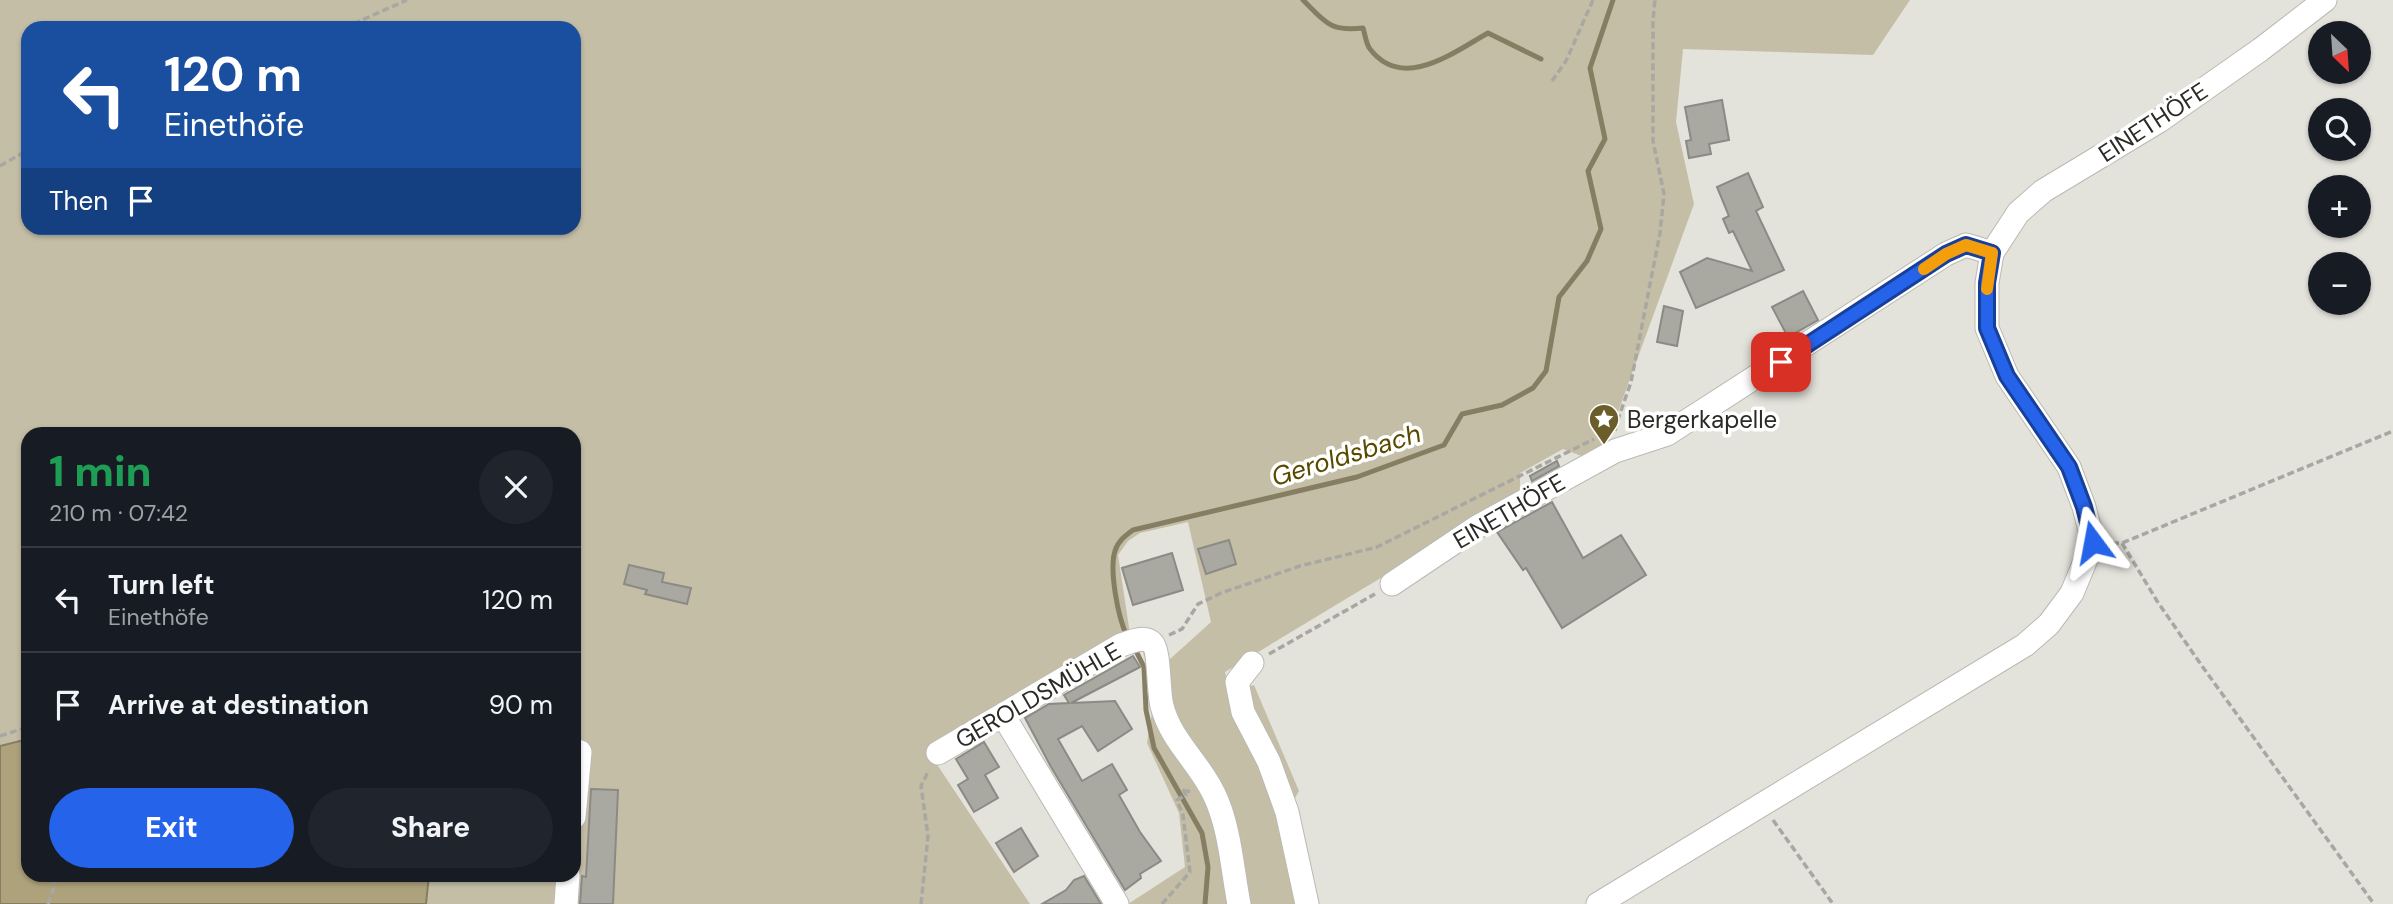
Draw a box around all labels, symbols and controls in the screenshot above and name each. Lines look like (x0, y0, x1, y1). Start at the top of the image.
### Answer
north arrow (2308, 21, 2371, 84)
map controls (2308, 21, 2371, 315)
text: 120 m (164, 42, 302, 106)
icon: left (49, 49, 140, 140)
street label: EINETHÖFE (2093, 75, 2213, 169)
button: search (2308, 98, 2371, 161)
text: Einethöfe (164, 104, 304, 146)
button: + (2308, 175, 2371, 238)
icon: arrive (122, 182, 160, 220)
text: Then (49, 184, 108, 218)
button: − (2308, 252, 2371, 315)
pin (1751, 332, 1811, 392)
icon: arrive (1762, 343, 1800, 381)
place icon: Bergerkapelle (1587, 402, 1621, 446)
place label: Bergerkapelle (1627, 404, 1777, 435)
water label: Geroldsbach (1267, 416, 1425, 494)
text: 1 min (49, 444, 152, 499)
button: close (479, 450, 553, 524)
street label: EINETHÖFE (1448, 467, 1570, 555)
text: 210 m · 07:42 (49, 498, 188, 528)
position arrow (2056, 505, 2130, 579)
text: Turn left (108, 568, 215, 602)
icon: left (49, 581, 87, 619)
text: 120 m (482, 583, 553, 617)
text: Einethöfe (108, 602, 209, 632)
street label: GEROLDSMÜHLE (950, 635, 1126, 755)
icon: arrive (49, 686, 87, 724)
text: Arrive at destination (108, 688, 369, 722)
text: 90 m (489, 688, 553, 722)
button: Exit (49, 788, 294, 868)
button: Share (308, 788, 553, 868)

